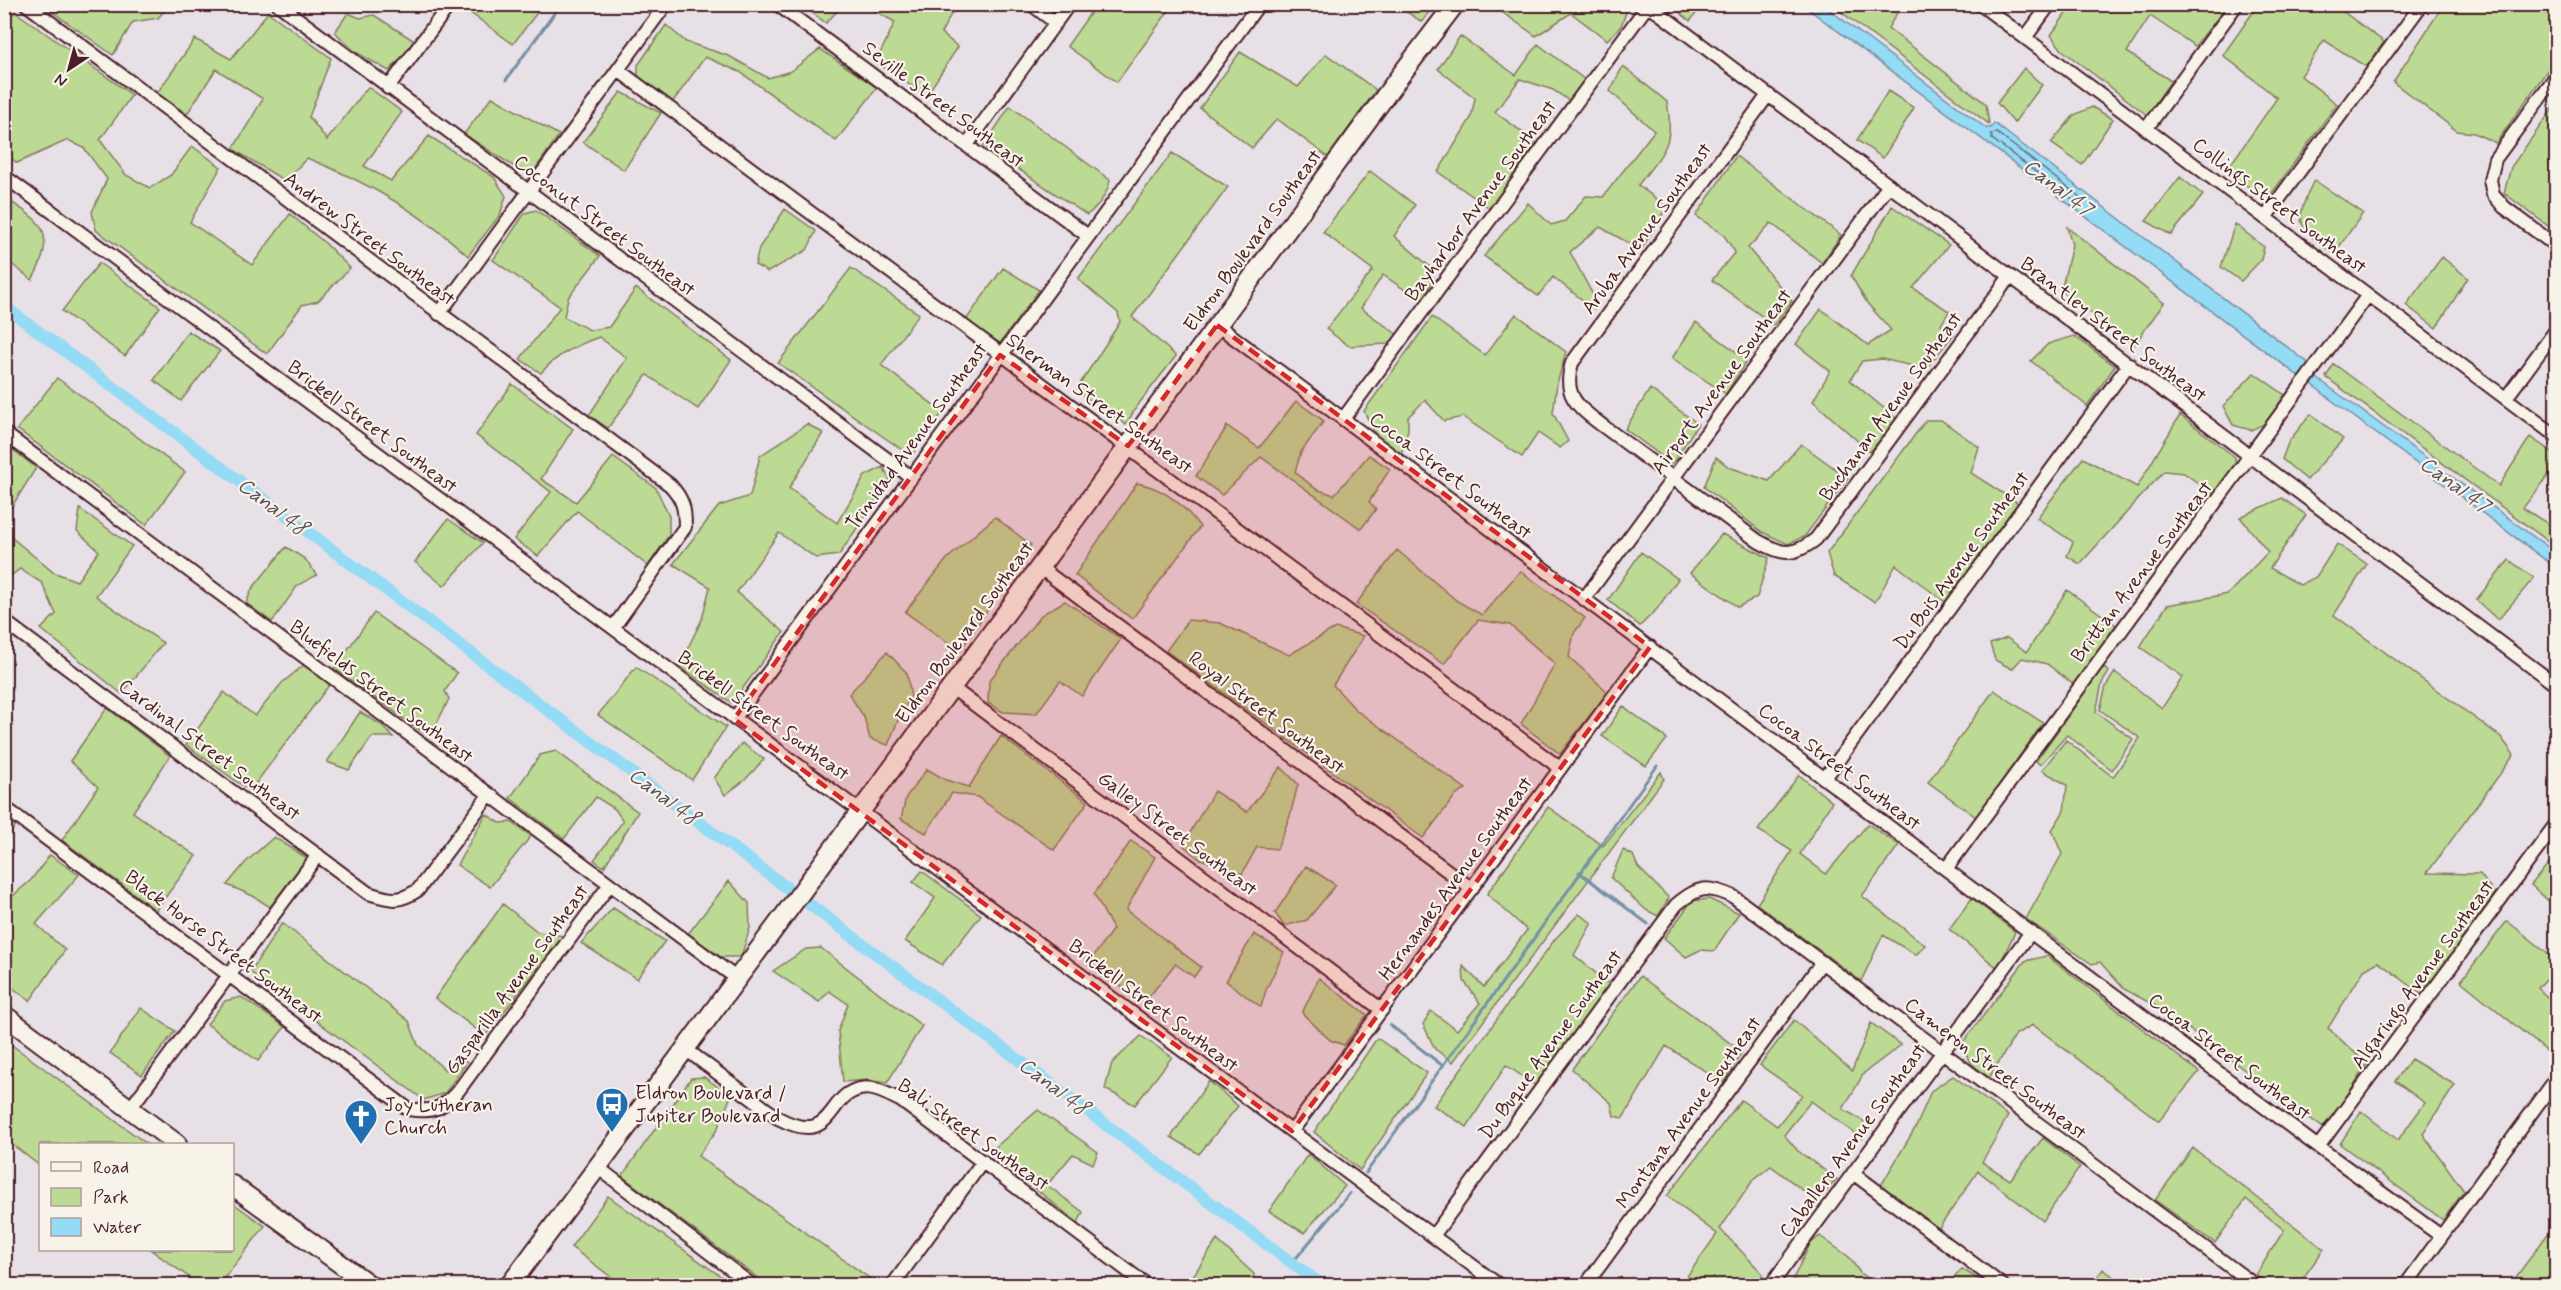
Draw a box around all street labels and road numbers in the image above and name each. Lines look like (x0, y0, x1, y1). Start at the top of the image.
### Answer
street label: Seville Street Southeast (856, 35, 1030, 175)
street label: Bayharbor Avenue Southeast (1399, 94, 1564, 307)
street label: Collings Street Southeast (2185, 132, 2372, 282)
street label: Aruba Avenue Southeast (1576, 137, 1719, 320)
street label: Eldron Boulevard Southeast (1178, 144, 1329, 338)
street label: Coconut Street Southeast (508, 149, 701, 304)
street label: Andrew Street Southeast (278, 166, 461, 313)
street label: Brantley Street Southeast (2014, 251, 2212, 409)
street label: Airport Avenue Southeast (1645, 283, 1799, 480)
street label: Buchanan Avenue Southeast (1813, 307, 1969, 507)
street label: Sherman Street Southeast (1000, 327, 1198, 481)
street label: Trinidad Avenue Southeast (840, 337, 995, 536)
street label: Brickell Street Southeast (281, 354, 463, 500)
street label: Cocoa Street Southeast (1363, 406, 1537, 546)
street label: Du Bois Avenue Southeast (1888, 466, 2036, 656)
street label: Brittan Avenue Southeast (2065, 475, 2220, 668)
street label: Eldron Boulevard Southeast (890, 536, 1041, 730)
street label: Bluefields Street Southeast (284, 614, 479, 770)
street label: Brickell Street Southeast (672, 645, 855, 788)
street label: Royal Street Southeast (1182, 645, 1350, 781)
street label: Cardinal Street Southeast (112, 673, 306, 828)
street label: Cocoa Street Southeast (1752, 697, 1926, 837)
street label: Galley Street Southeast (1092, 765, 1263, 903)
street label: Hernandes Avenue Southeast (1373, 771, 1540, 986)
street label: Black Horse Street Southeast (119, 864, 328, 1031)
street label: Algaringo Avenue Southeast (2345, 875, 2503, 1076)
street label: Gasparilla Avenue Southeast (439, 879, 596, 1081)
street label: Brickell Street Southeast (1062, 933, 1244, 1079)
street label: Du Buque Avenue Southeast (1473, 944, 1629, 1145)
street label: Cocoa Street Southeast (2142, 987, 2316, 1127)
street label: Cameron Street Southeast (1898, 992, 2092, 1147)
street label: Montana Avenue Southeast (1610, 1011, 1768, 1215)
street label: Caballero Avenue Southeast (1773, 1038, 1933, 1244)
street label: Bali Street Southeast (892, 1073, 1055, 1198)

